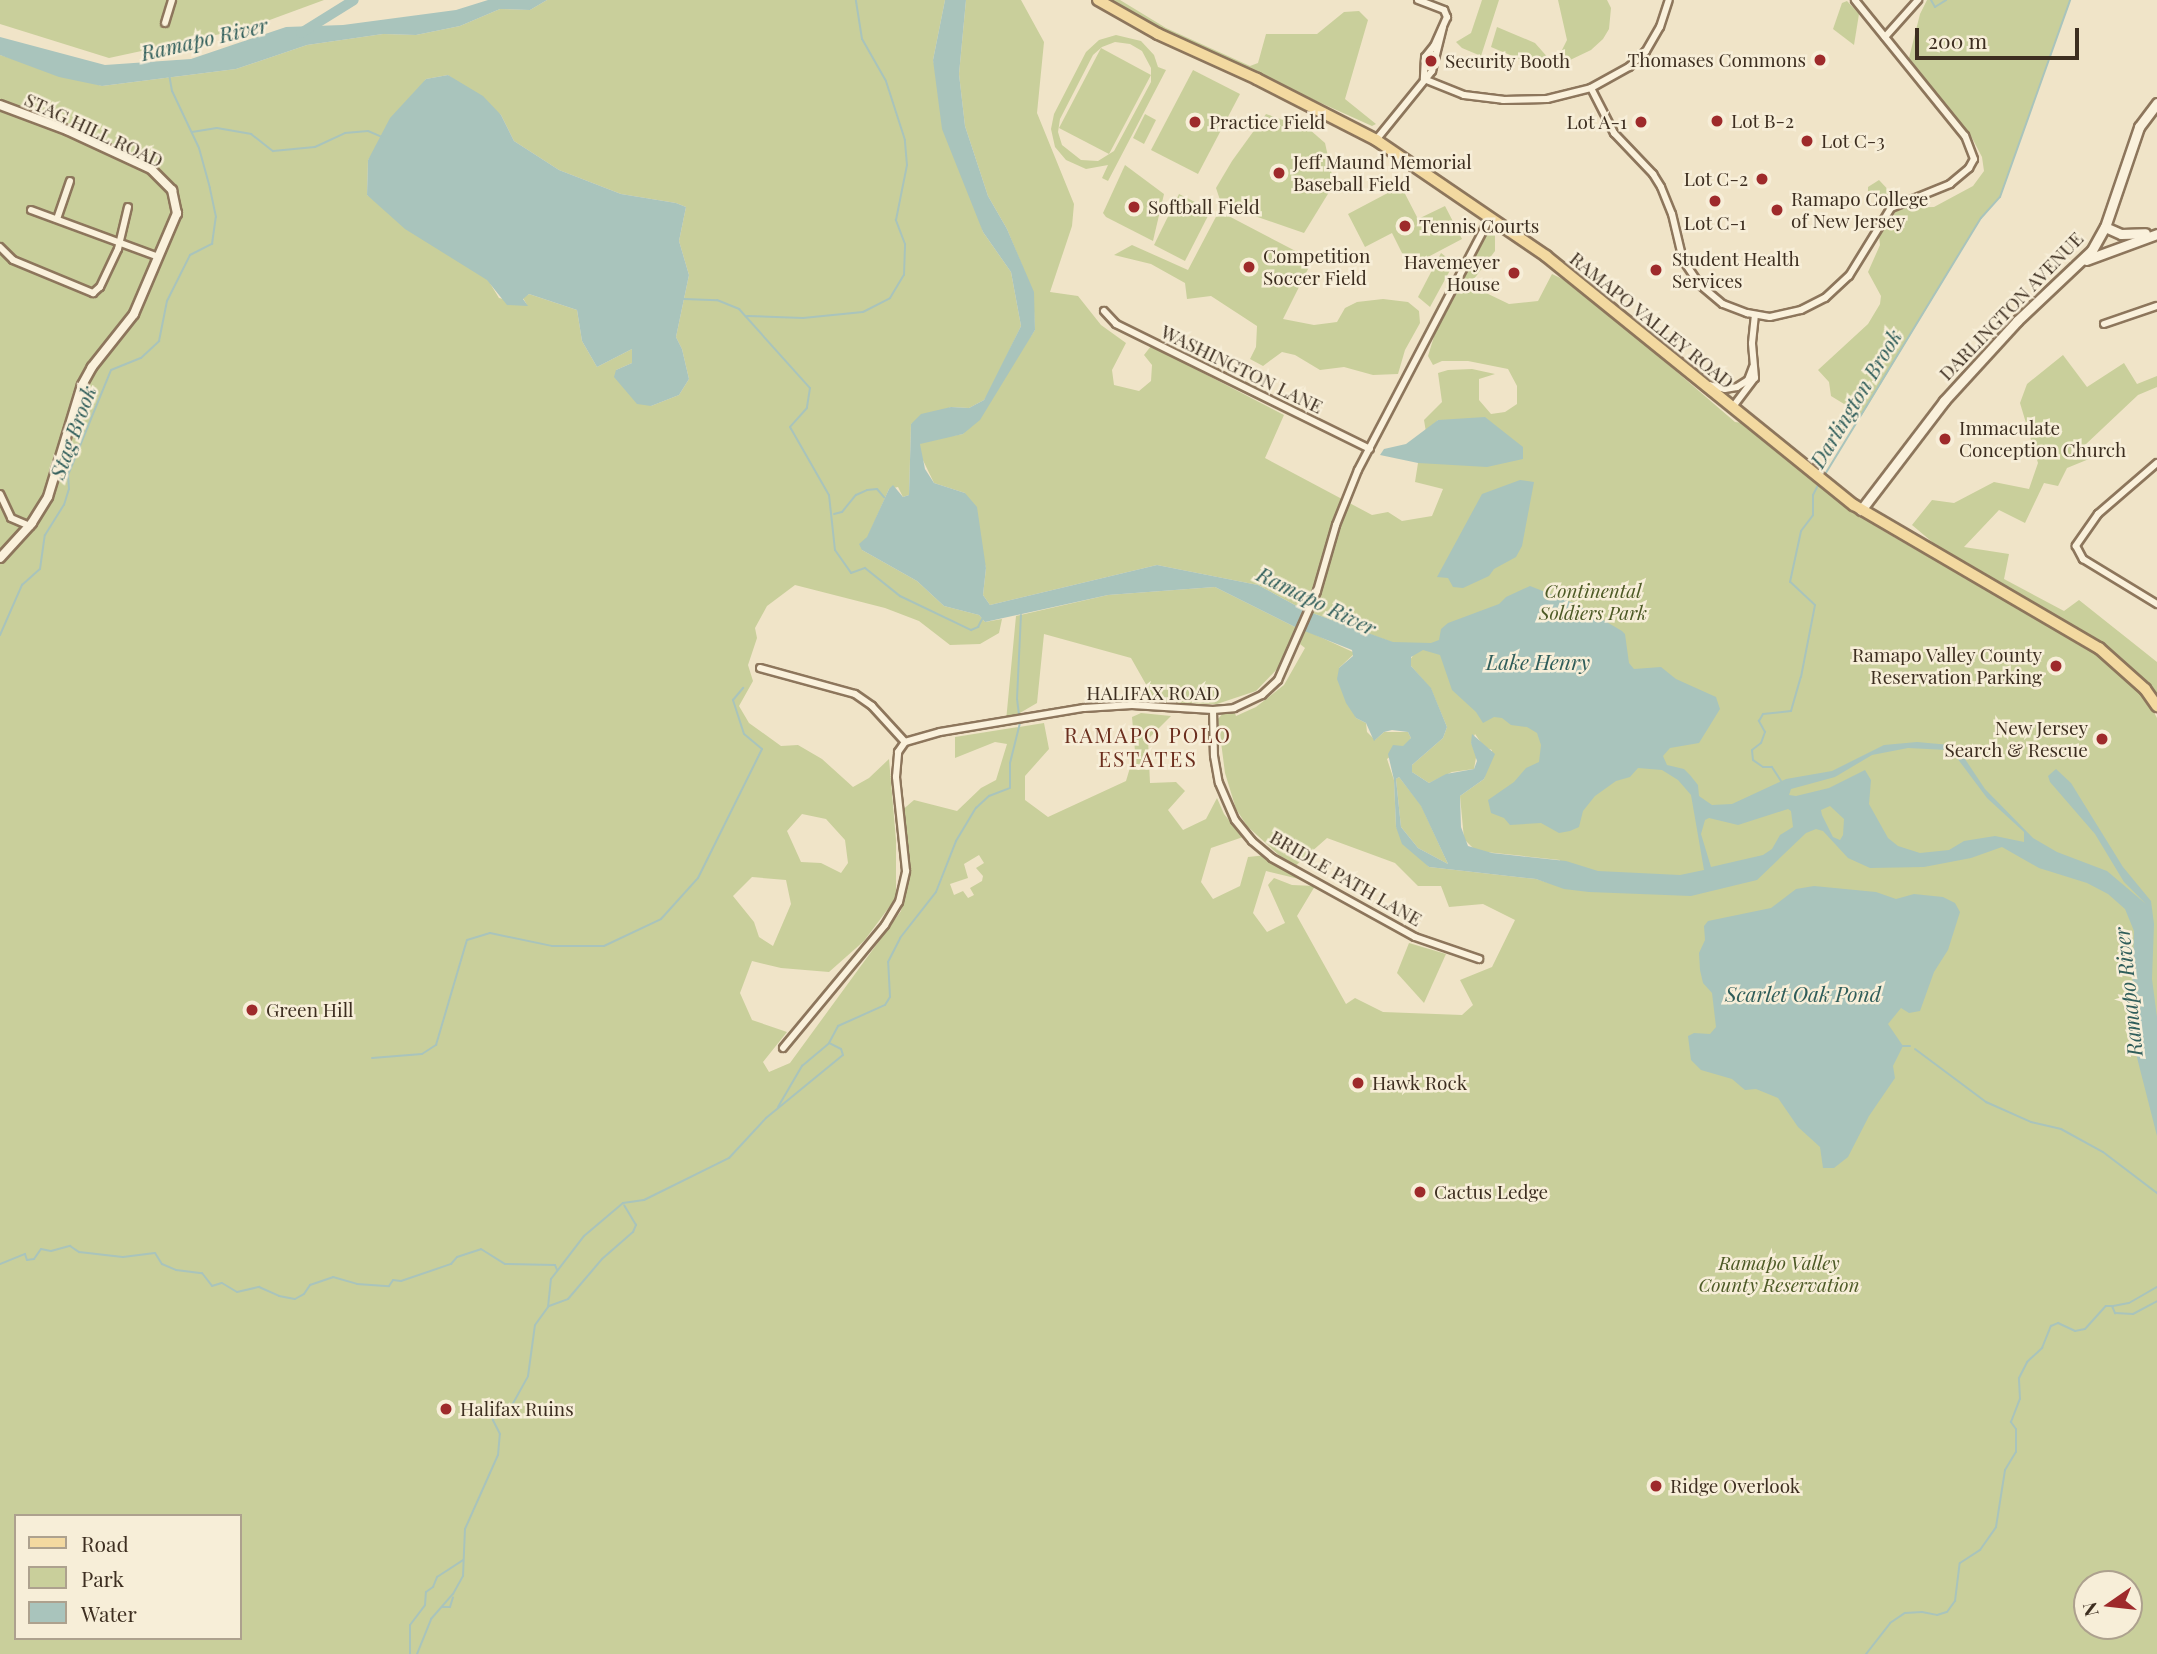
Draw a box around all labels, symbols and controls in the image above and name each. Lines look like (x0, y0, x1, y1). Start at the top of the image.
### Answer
water label: Ramapo River (138, 11, 270, 65)
scale bar (1919, 14, 2084, 58)
text: 200 m (1928, 26, 1987, 54)
place label: Thomases Commons (1628, 49, 1806, 71)
place label: Security Booth (1445, 50, 1571, 72)
marker: Thomases Commons (1812, 52, 1828, 68)
marker: Security Booth (1423, 53, 1439, 69)
street label: STAG HILL ROAD (21, 88, 167, 172)
place label: Lot B-2 (1731, 110, 1794, 132)
place label: Practice Field (1209, 111, 1325, 133)
place label: Lot A-1 (1565, 111, 1627, 133)
marker: Lot B-2 (1709, 113, 1725, 129)
marker: Practice Field (1187, 114, 1203, 130)
marker: Lot A-1 (1633, 114, 1649, 130)
place label: Lot C-3 (1821, 130, 1885, 152)
marker: Lot C-3 (1799, 133, 1815, 149)
place label: Jeff Maund Memorial Baseball Field (1293, 151, 1472, 195)
marker: Jeff Maund Memorial Baseball Field (1271, 165, 1287, 181)
place label: Lot C-2 (1683, 168, 1748, 190)
marker: Lot C-2 (1754, 171, 1770, 187)
place label: Ramapo College of New Jersey (1791, 188, 1928, 232)
marker: Lot C-1 (1707, 193, 1723, 209)
place label: Softball Field (1148, 196, 1260, 218)
marker: Softball Field (1126, 199, 1142, 215)
marker: Ramapo College of New Jersey (1769, 202, 1785, 218)
place label: Lot C-1 (1684, 212, 1746, 234)
place label: Tennis Courts (1419, 215, 1539, 237)
marker: Tennis Courts (1397, 218, 1413, 234)
street label: DARLINGTON AVENUE (1934, 227, 2088, 385)
place label: Competition Soccer Field (1263, 245, 1370, 289)
street label: RAMAPO VALLEY ROAD (1565, 246, 1739, 394)
place label: Student Health Services (1672, 248, 1800, 292)
place label: Havemeyer House (1404, 251, 1500, 295)
marker: Competition Soccer Field (1241, 259, 1257, 275)
marker: Student Health Services (1646, 260, 1666, 280)
marker: Havemeyer House (1506, 265, 1522, 281)
street label: WASHINGTON LANE (1157, 320, 1327, 418)
water label: Darlington Brook (1804, 324, 1906, 472)
water label: Stag Brook (43, 382, 101, 482)
place label: Immaculate Conception Church (1959, 417, 2126, 461)
marker: Immaculate Conception Church (1937, 431, 1953, 447)
water label: Ramapo River (1253, 560, 1381, 640)
park label: Continental Soldiers Park (1539, 580, 1647, 624)
place label: Ramapo Valley County Reservation Parking (1851, 644, 2042, 688)
water label: Lake Henry (1486, 648, 1590, 674)
marker: Ramapo Valley County Reservation Parking (2048, 658, 2064, 674)
street label: HALIFAX ROAD (1086, 682, 1220, 704)
place label: New Jersey Search & Rescue (1945, 717, 2088, 761)
district label: RAMAPO POLO ESTATES (1065, 721, 1231, 771)
marker: New Jersey Search & Rescue (2094, 731, 2110, 747)
street label: BRIDLE PATH LANE (1266, 825, 1426, 931)
water label: Ramapo River (2108, 926, 2146, 1058)
water label: Scarlet Oak Pond (1725, 980, 1881, 1006)
place label: Green Hill (266, 999, 354, 1021)
marker: Green Hill (244, 1002, 260, 1018)
place label: Hawk Rock (1372, 1072, 1467, 1094)
marker: Hawk Rock (1350, 1075, 1366, 1091)
place label: Cactus Ledge (1434, 1181, 1548, 1203)
marker: Cactus Ledge (1412, 1184, 1428, 1200)
park label: Ramapo Valley County Reservation (1699, 1252, 1859, 1296)
place label: Halifax Ruins (460, 1398, 574, 1420)
marker: Halifax Ruins (438, 1401, 454, 1417)
place label: Ridge Overlook (1670, 1475, 1800, 1497)
marker: Ridge Overlook (1648, 1478, 1664, 1494)
legend (14, 1514, 242, 1640)
text: Road (81, 1529, 129, 1557)
text: Park (81, 1564, 124, 1592)
north arrow (2073, 1570, 2143, 1640)
text: Water (81, 1599, 137, 1627)
text: N (2075, 1600, 2104, 1619)

